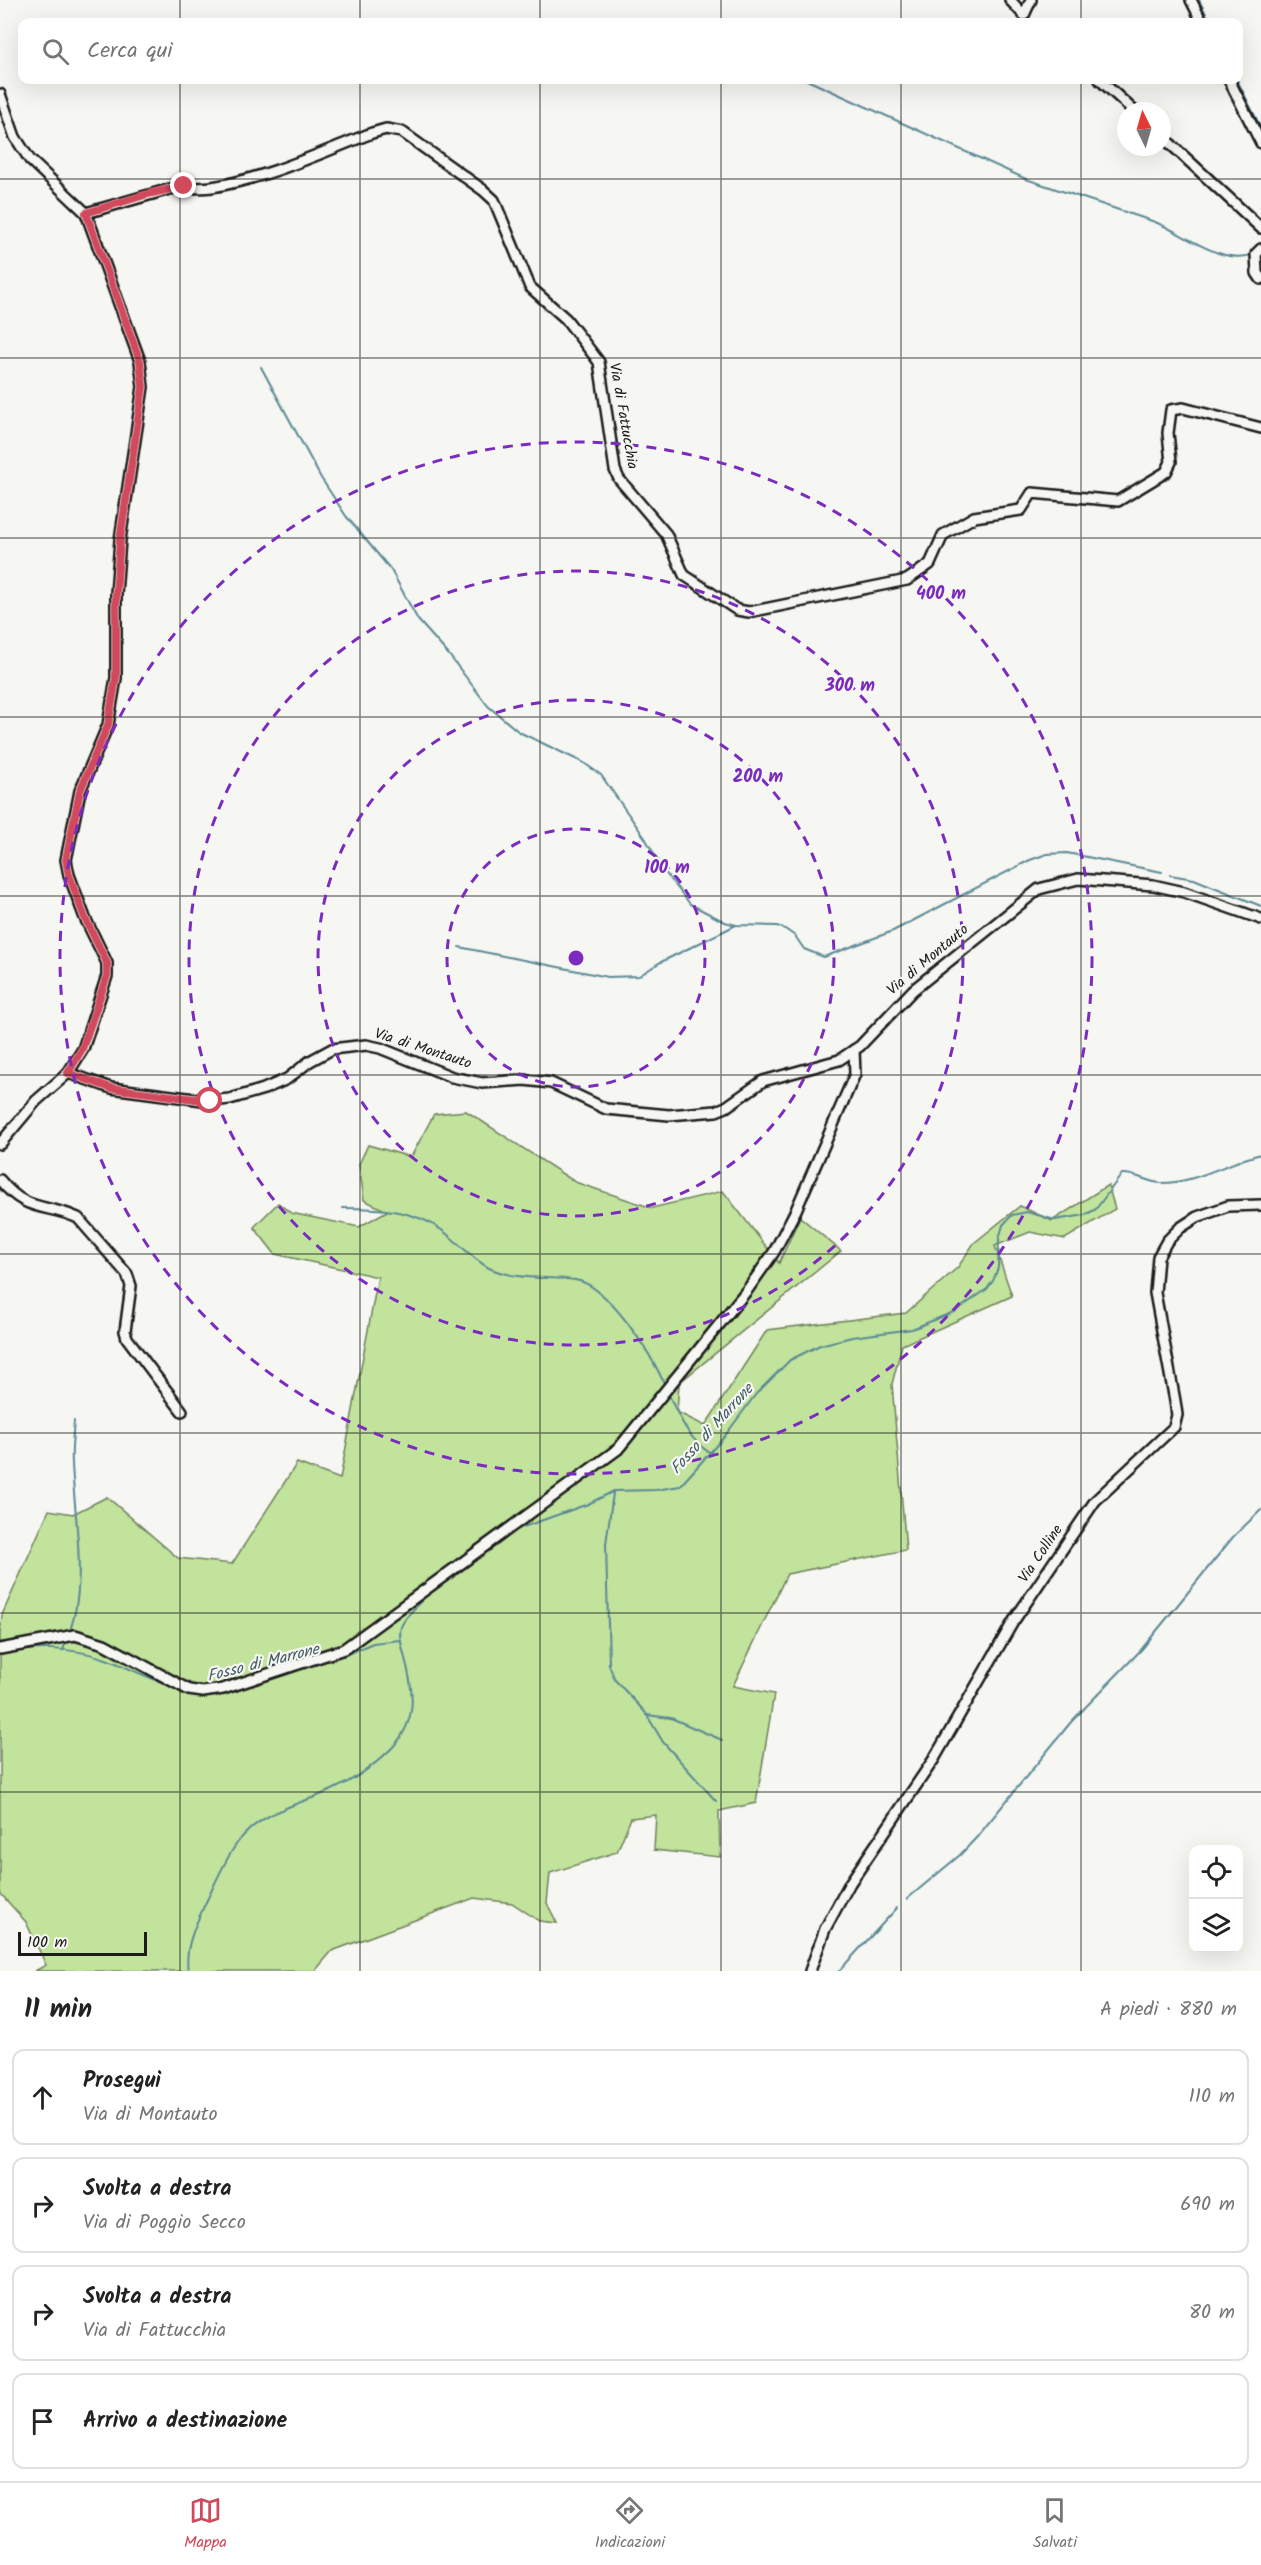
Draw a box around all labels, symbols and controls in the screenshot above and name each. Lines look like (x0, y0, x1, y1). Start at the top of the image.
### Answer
search box (18, 18, 1243, 84)
text: Cerca qui (87, 34, 173, 69)
icon: search (39, 35, 72, 68)
north arrow (1117, 102, 1171, 156)
route end (170, 172, 196, 198)
street label: Via di Fattucchia (602, 361, 644, 471)
text: 400 m (916, 580, 966, 609)
text: 300 m (824, 672, 875, 701)
text: 200 m (733, 763, 784, 792)
text: 100 m (644, 854, 690, 883)
street label: Via di Montauto (882, 918, 975, 1002)
centre of rings (566, 948, 586, 968)
street label: Via di Montauto (371, 1022, 475, 1076)
route start (196, 1087, 222, 1113)
water label: Fosso di Marrone (664, 1377, 761, 1480)
street label: Via Colline (1013, 1520, 1070, 1588)
water label: Fosso di Marrone (204, 1637, 323, 1689)
map controls (1189, 1845, 1243, 1953)
button: locate (1189, 1845, 1243, 1899)
button: layers (1189, 1899, 1243, 1953)
scale bar (18, 1929, 147, 1956)
text: 100 m (27, 1930, 67, 1955)
text: 11 min (24, 1989, 92, 2031)
text: A piedi · 880 m (1100, 1994, 1237, 2026)
text: Prosegui (83, 2064, 161, 2099)
icon: ahead (26, 2081, 59, 2114)
text: 110 m (1189, 2081, 1235, 2113)
text: Via di Montauto (83, 2099, 218, 2131)
text: Svolta a destra (83, 2172, 232, 2207)
icon: right (26, 2189, 59, 2222)
text: 690 m (1180, 2189, 1235, 2221)
text: Via di Poggio Secco (83, 2207, 246, 2239)
text: Svolta a destra (83, 2280, 232, 2315)
icon: right (26, 2297, 59, 2330)
text: 80 m (1189, 2297, 1235, 2329)
text: Via di Fattucchia (83, 2315, 226, 2347)
text: Arrivo a destinazione (83, 2404, 287, 2439)
icon: arrive (26, 2405, 59, 2438)
tab: Mappa (184, 2494, 227, 2555)
tab: Indicazioni (595, 2494, 665, 2555)
tab: Salvati (1033, 2494, 1077, 2555)

